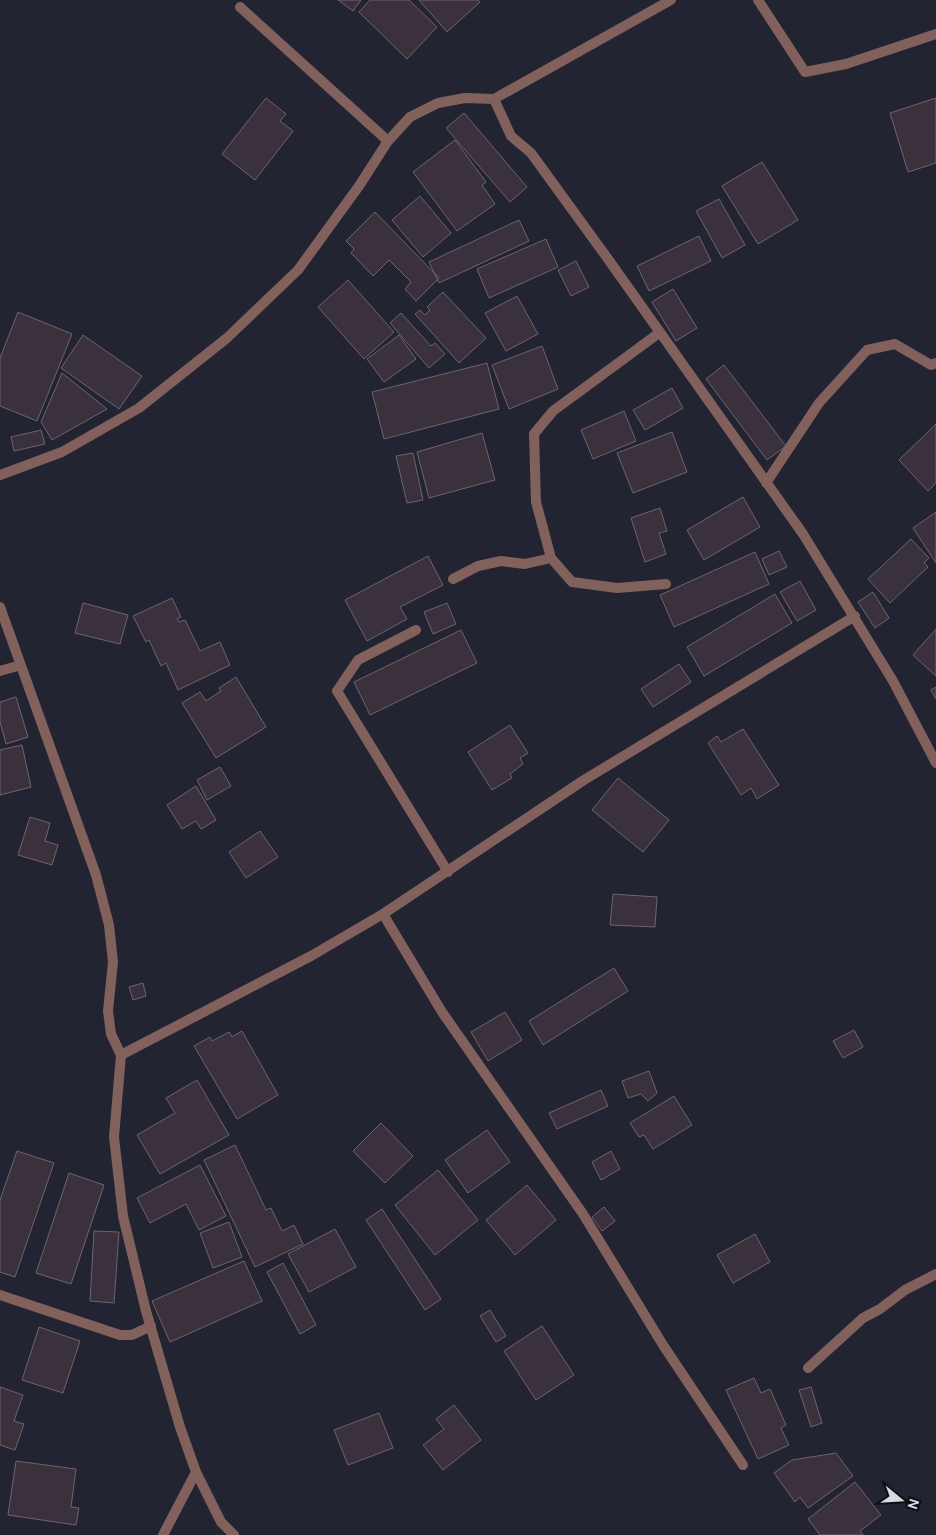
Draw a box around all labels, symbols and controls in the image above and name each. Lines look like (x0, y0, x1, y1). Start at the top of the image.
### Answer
north arrow (876, 1475, 926, 1525)
text: N (903, 1497, 923, 1512)

